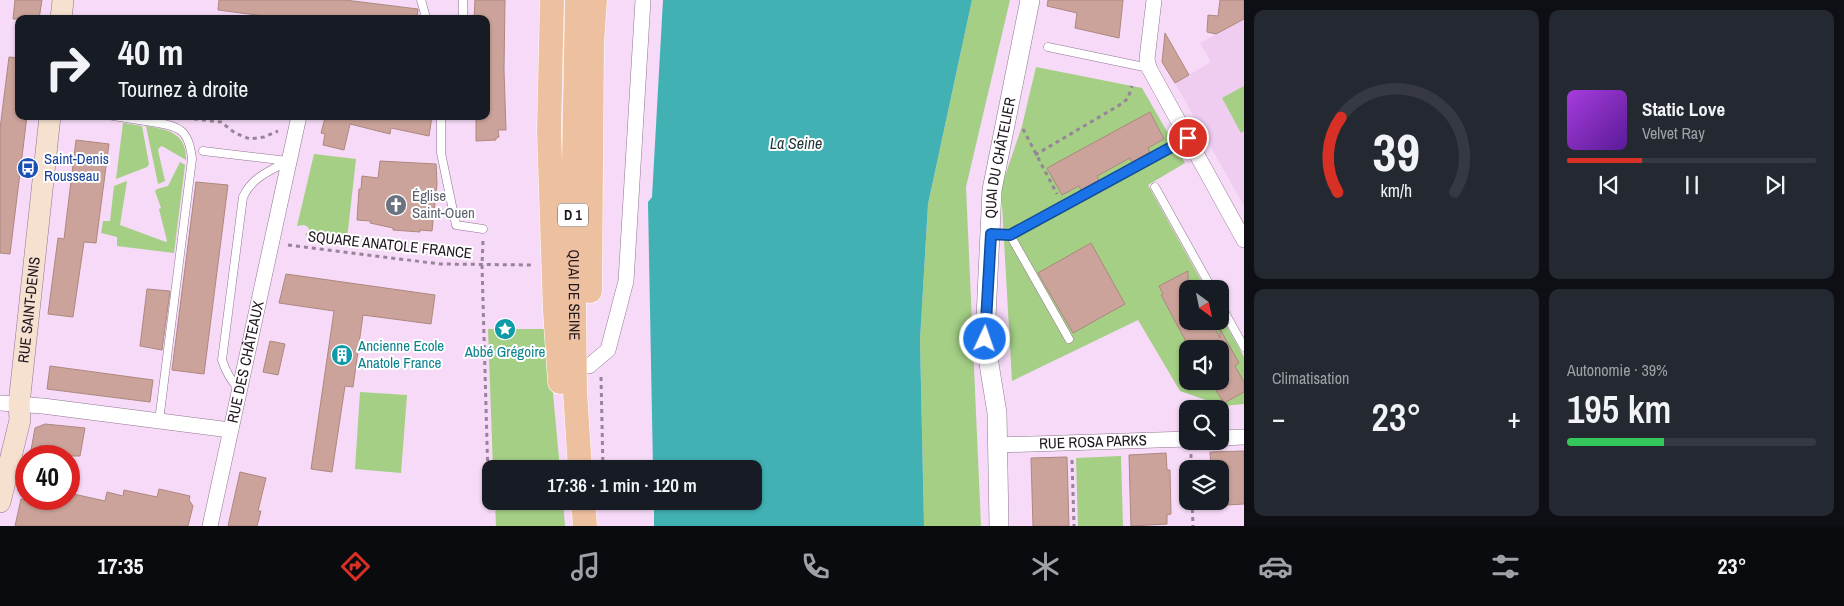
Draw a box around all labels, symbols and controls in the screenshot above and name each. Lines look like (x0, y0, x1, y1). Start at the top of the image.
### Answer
text: 40 m (118, 29, 183, 76)
icon: right (35, 35, 100, 100)
text: Tournez à droite (118, 74, 248, 104)
street label: QUAI DU CHÂTELIER (980, 95, 1020, 219)
text: Static Love (1642, 96, 1725, 122)
pin (1167, 117, 1209, 159)
text: 39 (1373, 117, 1420, 187)
text: Velvet Ray (1642, 122, 1705, 144)
icon: arrive (1174, 124, 1202, 152)
water label: La Seine (770, 132, 822, 154)
place label: Saint-Denis Rousseau (44, 148, 109, 186)
bus stop icon: Saint-Denis Rousseau (16, 156, 40, 180)
icon: previous (1595, 171, 1623, 199)
icon: pause (1678, 171, 1706, 199)
icon: next (1761, 171, 1789, 199)
text: km/h (1381, 179, 1412, 203)
place label: Église Saint-Ouen (412, 185, 475, 223)
church icon: Église Saint-Ouen (384, 193, 408, 217)
road number: D 1 (558, 204, 588, 226)
street label: SQUARE ANATOLE FRANCE (307, 225, 473, 264)
street label: QUAI DE SEINE (563, 249, 585, 341)
street label: RUE SAINT-DENIS (12, 256, 45, 364)
north arrow (1179, 280, 1229, 330)
map controls (1179, 280, 1229, 510)
street label: RUE DES CHÂTEAUX (222, 298, 269, 425)
position arrow (958, 312, 1010, 364)
place icon: Abbé Grégoire (493, 317, 517, 341)
place label: Ancienne Ecole Anatole France (357, 335, 444, 373)
button: sound (1179, 340, 1229, 390)
place label: Abbé Grégoire (464, 341, 546, 362)
building icon: Ancienne Ecole Anatole France (330, 343, 354, 367)
text: Autonomie · 39% (1567, 359, 1668, 381)
text: Climatisation (1272, 367, 1349, 389)
text: 195 km (1567, 384, 1671, 435)
text: 23° (1372, 392, 1421, 443)
text: − (1272, 399, 1285, 437)
text: + (1508, 399, 1521, 437)
button: search (1179, 400, 1229, 450)
street label: RUE ROSA PARKS (1039, 429, 1147, 454)
speed limit sign: 40 (15, 445, 80, 510)
button: layers (1179, 460, 1229, 510)
text: 17:36 · 1 min · 120 m (547, 472, 697, 498)
icon: directions (338, 549, 373, 584)
icon: music (568, 549, 603, 584)
icon: phone (798, 549, 833, 584)
icon: climate (1028, 549, 1063, 584)
icon: car (1258, 549, 1293, 584)
icon: filters (1488, 549, 1523, 584)
text: 17:35 (97, 551, 144, 581)
text: 23° (1718, 551, 1746, 581)

